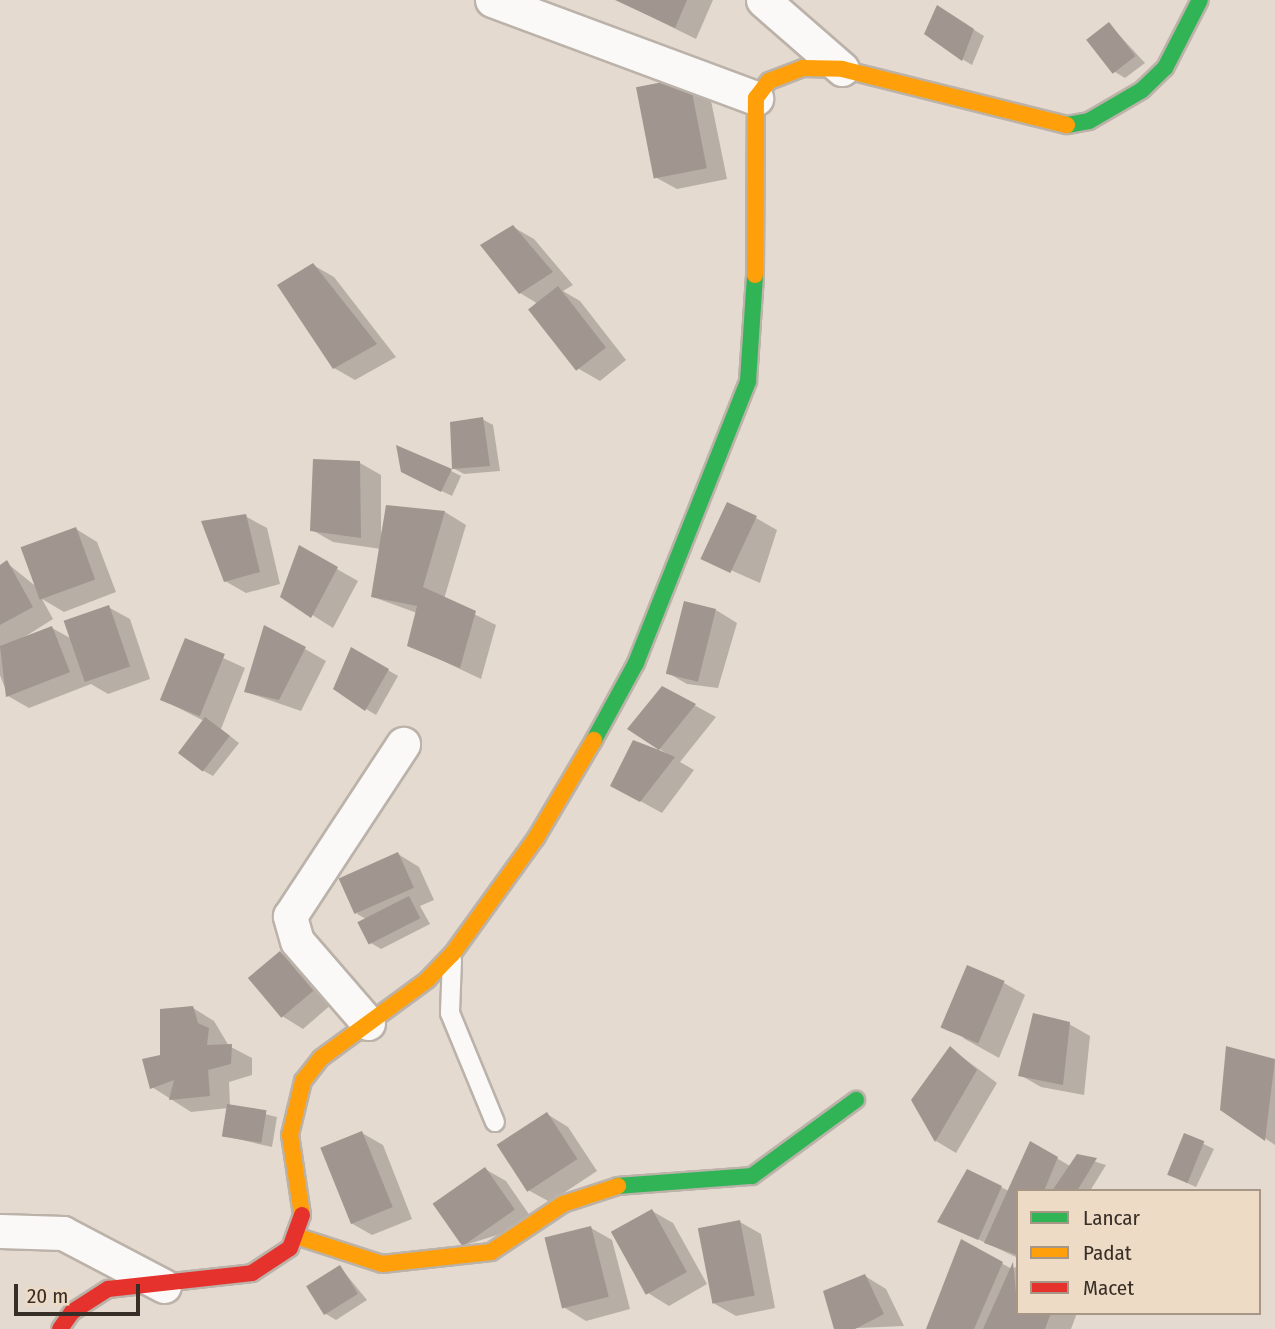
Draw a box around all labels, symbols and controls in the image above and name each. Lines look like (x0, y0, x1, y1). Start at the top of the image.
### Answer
legend (1016, 1189, 1261, 1315)
text: Lancar (1083, 1205, 1140, 1231)
text: Padat (1083, 1240, 1132, 1266)
scale bar (18, 1270, 144, 1314)
text: Macet (1083, 1275, 1134, 1301)
text: 20 m (27, 1283, 68, 1309)

